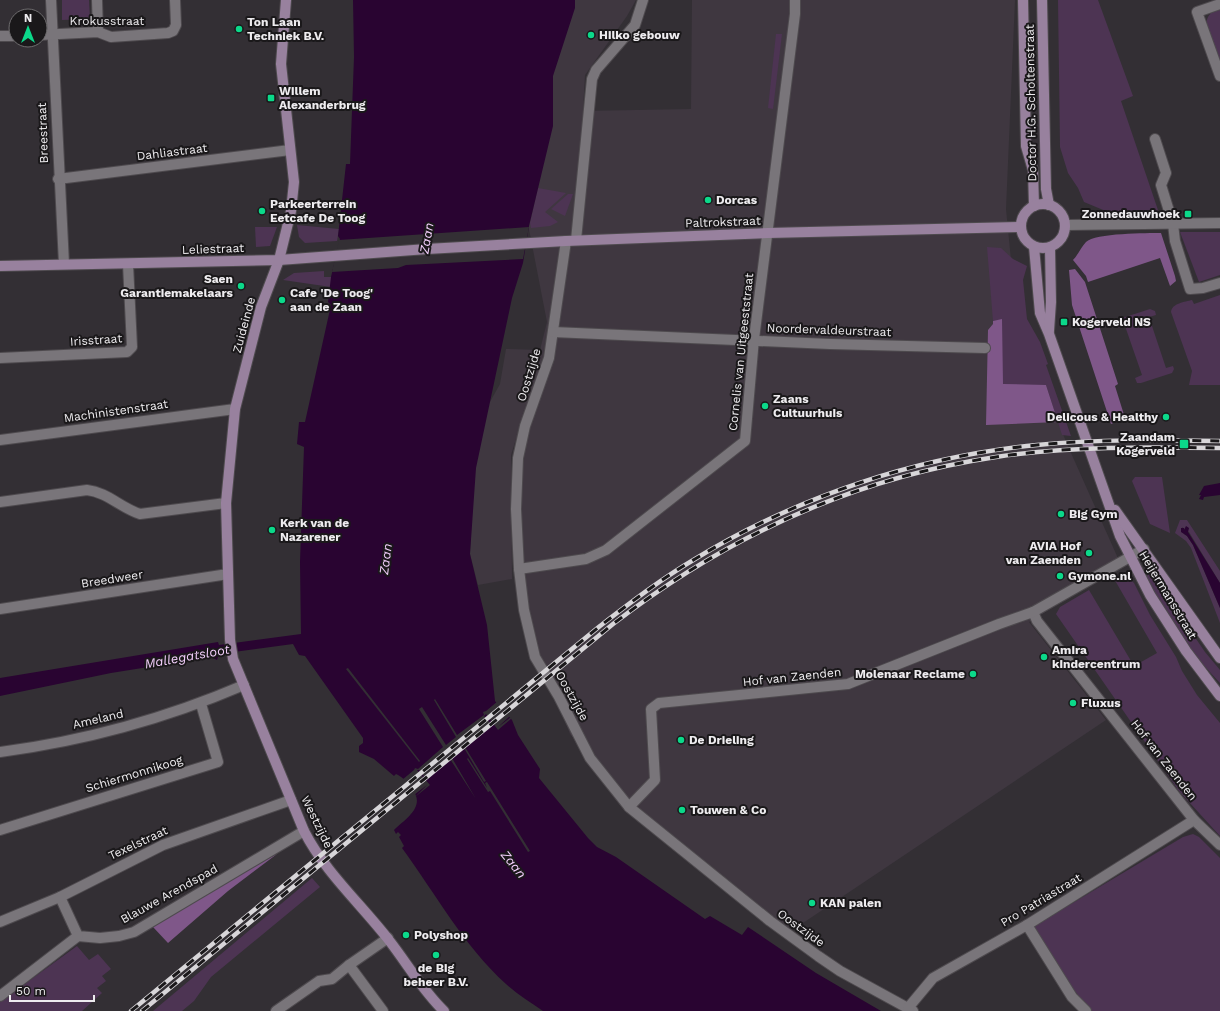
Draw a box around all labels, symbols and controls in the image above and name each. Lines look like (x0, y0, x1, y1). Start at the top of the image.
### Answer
north arrow (8, 8, 48, 48)
text: N (24, 12, 32, 25)
street label: Krokusstraat (70, 14, 144, 28)
place label: Ton Laan Techniek B.V. (247, 15, 324, 43)
marker: Ton Laan Techniek B.V. (234, 24, 244, 34)
street label: Doctor H.G. Scholtenstraat (1023, 24, 1039, 182)
place label: Hilko gebouw (599, 28, 680, 42)
marker: Hilko gebouw (586, 30, 596, 40)
place label: Willem Alexanderbrug (279, 84, 366, 112)
marker: Willem Alexanderbrug (266, 93, 276, 103)
street label: Breestraat (35, 102, 51, 164)
street label: Dahliastraat (136, 141, 208, 163)
place label: Dorcas (716, 193, 758, 207)
marker: Dorcas (703, 195, 713, 205)
place label: Parkeerterrein Eetcafe De Toog (270, 197, 365, 225)
marker: Parkeerterrein Eetcafe De Toog (257, 206, 267, 216)
place label: Zonnedauwhoek (1082, 207, 1181, 221)
marker: Zonnedauwhoek (1183, 209, 1193, 219)
street label: Paltrokstraat (685, 214, 761, 230)
water label: Zaan (416, 221, 437, 256)
street label: Leliestraat (182, 241, 244, 257)
place label: Saen Garantiemakelaars (120, 272, 234, 300)
street label: Cornelis van Uitgeeststraat (726, 272, 756, 432)
marker: Saen Garantiemakelaars (236, 281, 246, 291)
place label: Cafe 'De Toog' aan de Zaan (290, 286, 373, 314)
street label: Zuideinde (230, 295, 258, 355)
marker: Cafe 'De Toog' aan de Zaan (277, 295, 287, 305)
place label: Kogerveld NS (1072, 315, 1151, 329)
marker: Kogerveld NS (1059, 317, 1069, 327)
street label: Noordervaldeurstraat (766, 321, 892, 339)
street label: Irisstraat (69, 331, 123, 349)
street label: Oostzijde (514, 347, 544, 403)
place label: Zaans Cultuurhuis (773, 392, 843, 420)
street label: Machinistenstraat (63, 397, 169, 425)
marker: Zaans Cultuurhuis (760, 401, 770, 411)
place label: Delicous & Healthy (1047, 410, 1158, 424)
marker: Delicous & Healthy (1161, 412, 1171, 422)
place label: Zaandam Kogerveld (1116, 430, 1175, 458)
marker: Zaandam Kogerveld (1178, 438, 1190, 450)
place label: Big Gym (1069, 507, 1118, 521)
marker: Big Gym (1056, 509, 1066, 519)
place label: Kerk van de Nazarener (280, 516, 349, 544)
marker: Kerk van de Nazarener (267, 525, 277, 535)
place label: AVIA Hof van Zaenden (1005, 539, 1081, 567)
water label: Zaan (376, 542, 395, 576)
marker: AVIA Hof van Zaenden (1084, 548, 1094, 558)
street label: Heijermansstraat (1136, 548, 1200, 642)
street label: Breedweer (80, 567, 144, 591)
place label: Gymone.nl (1068, 569, 1131, 583)
marker: Gymone.nl (1055, 571, 1065, 581)
water label: Mallegatsloot (143, 641, 232, 671)
place label: Amira kindercentrum (1052, 643, 1140, 671)
marker: Amira kindercentrum (1039, 652, 1049, 662)
street label: Hof van Zaenden (742, 665, 842, 689)
place label: Molenaar Reclame (855, 667, 965, 681)
street label: Oostzijde (553, 669, 591, 723)
marker: Molenaar Reclame (968, 669, 978, 679)
place label: Fluxus (1081, 696, 1121, 710)
marker: Fluxus (1068, 698, 1078, 708)
street label: Ameland (71, 706, 125, 732)
street label: Hof van Zaenden (1128, 717, 1200, 803)
place label: De Drieling (689, 733, 754, 747)
marker: De Drieling (676, 735, 686, 745)
street label: Schiermonnikoog (84, 752, 185, 795)
street label: Westzijde (298, 793, 336, 851)
place label: Touwen & Co (690, 803, 766, 817)
marker: Touwen & Co (677, 805, 687, 815)
street label: Texelstraat (106, 823, 170, 863)
water label: Zaan (497, 847, 529, 881)
street label: Blauwe Arendspad (118, 862, 220, 926)
street label: Pro Patriastraat (998, 870, 1084, 930)
place label: KAN palen (820, 896, 882, 910)
marker: KAN palen (807, 898, 817, 908)
street label: Oostzijde (775, 906, 827, 950)
place label: Polyshop (414, 928, 468, 942)
marker: Polyshop (401, 930, 411, 940)
marker: de Big beheer B.V. (431, 950, 441, 960)
place label: de Big beheer B.V. (404, 961, 468, 989)
scale bar (10, 977, 94, 1003)
text: 50 m (16, 984, 46, 998)

